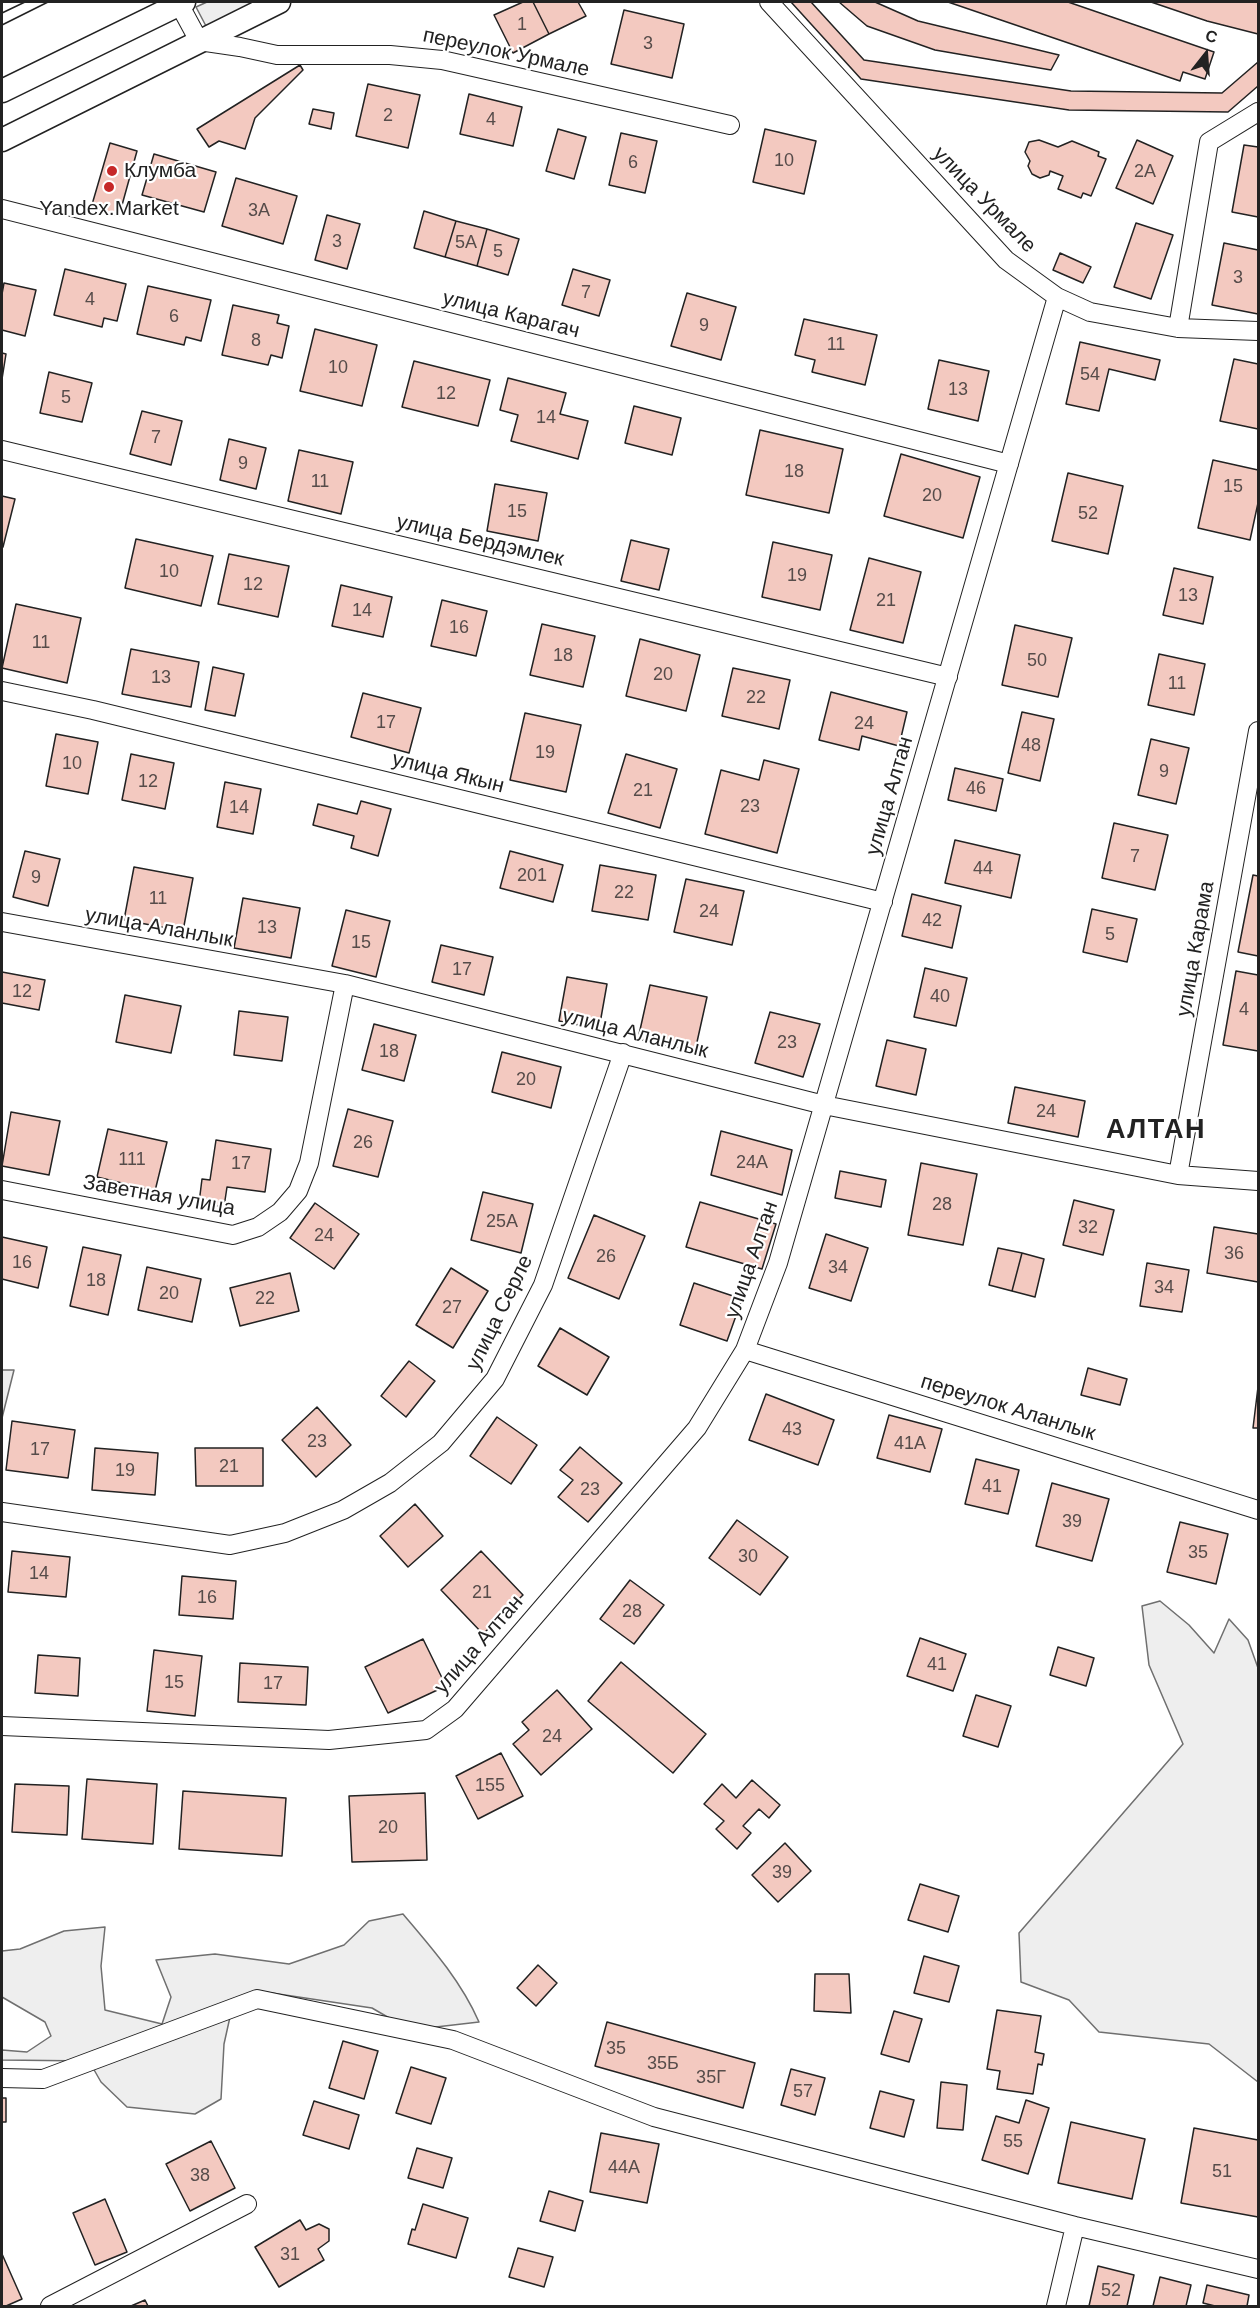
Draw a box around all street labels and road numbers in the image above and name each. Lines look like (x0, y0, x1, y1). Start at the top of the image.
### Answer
street label: переулок Урмале (420, 23, 592, 83)
street label: улица Урмале (927, 142, 1041, 258)
street label: улица Карагач (440, 286, 582, 344)
street label: улица Бердэмлек (394, 509, 566, 573)
street label: улица Алтан (861, 734, 919, 858)
street label: улица Якын (389, 747, 507, 799)
street label: улица Карама (1172, 879, 1220, 1019)
street label: улица Аланлык (83, 903, 235, 953)
street label: улица Аланлык (559, 1004, 711, 1064)
street label: Заветная улица (81, 1170, 237, 1222)
street label: улица Алтан (720, 1198, 784, 1322)
street label: улица Серле (461, 1251, 539, 1375)
street label: переулок Аланлык (918, 1369, 1098, 1447)
street label: улица Алтан (429, 1591, 529, 1699)

